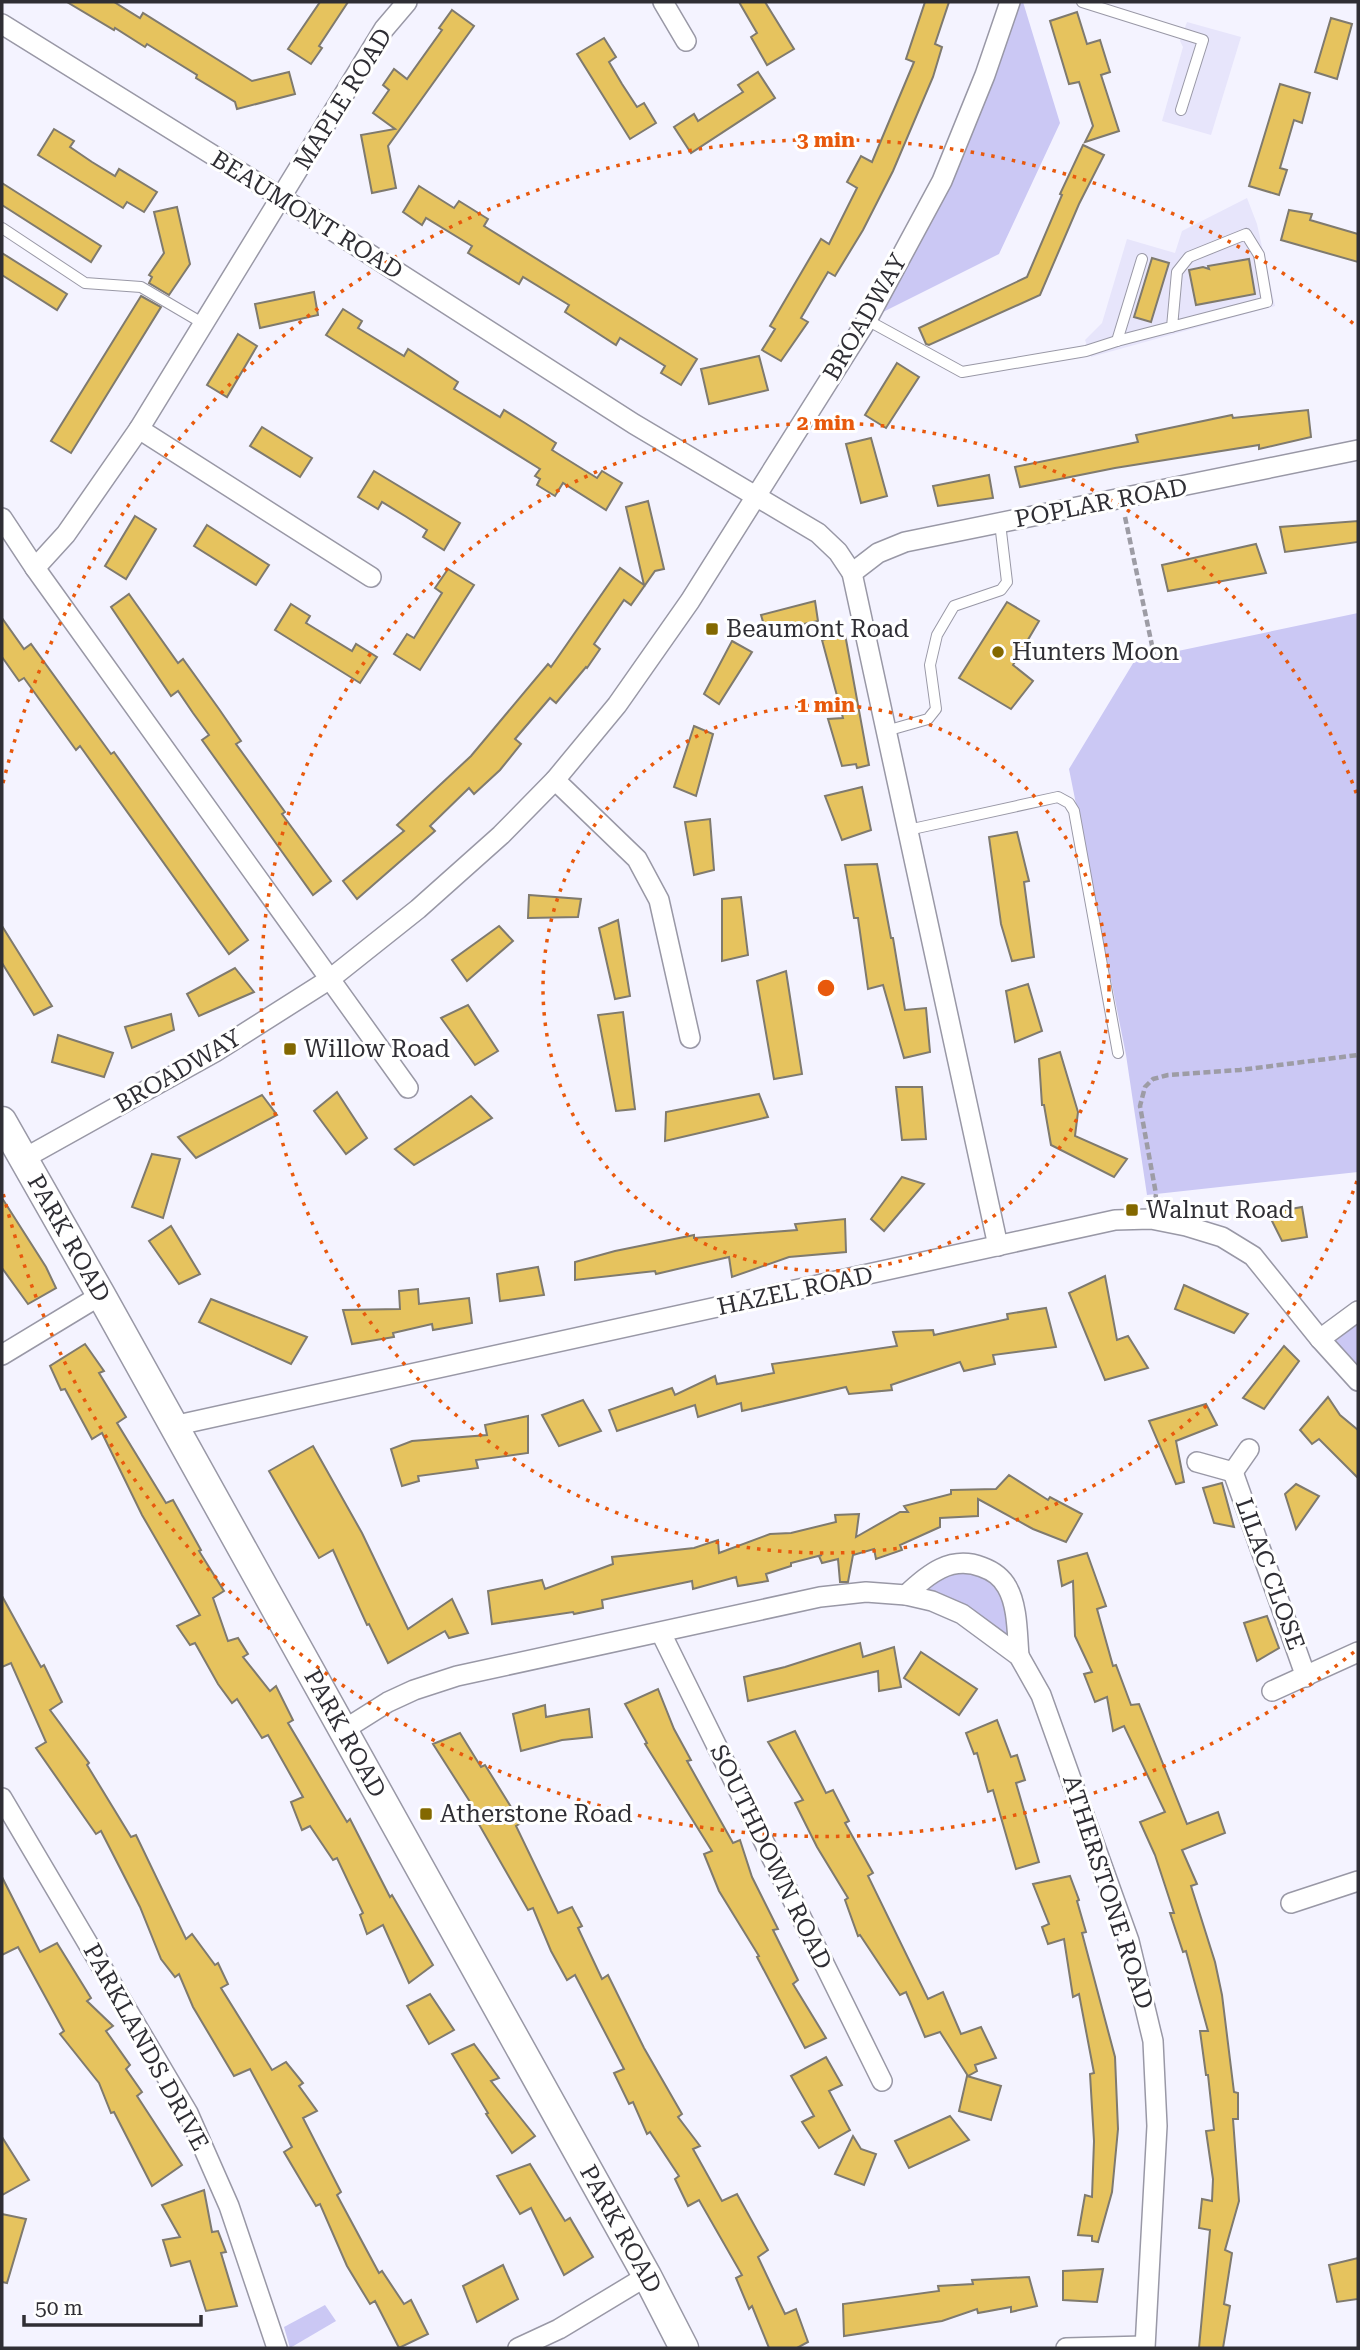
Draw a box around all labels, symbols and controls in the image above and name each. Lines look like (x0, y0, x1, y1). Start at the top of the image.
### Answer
street label: MAPLE ROAD (288, 23, 398, 175)
text: 3 min (797, 128, 855, 152)
street label: BEAUMONT ROAD (206, 145, 408, 285)
street label: BROADWAY (817, 248, 913, 385)
text: 2 min (797, 411, 855, 435)
street label: POPLAR ROAD (1012, 473, 1190, 533)
place label: Beaumont Road (726, 615, 909, 643)
marker: Beaumont Road (704, 621, 720, 637)
place label: Hunters Moon (1012, 638, 1179, 666)
marker: Hunters Moon (990, 644, 1006, 660)
text: 1 min (797, 693, 855, 717)
centre of rings (814, 976, 838, 1000)
street label: BROADWAY (110, 1023, 247, 1119)
place label: Willow Road (304, 1035, 450, 1063)
marker: Willow Road (282, 1041, 298, 1057)
street label: PARK ROAD (21, 1170, 116, 1307)
place label: Walnut Road (1146, 1196, 1294, 1224)
marker: Walnut Road (1124, 1202, 1140, 1218)
street label: HAZEL ROAD (715, 1261, 875, 1321)
street label: LILAC CLOSE (1230, 1494, 1310, 1654)
street label: PARK ROAD (298, 1665, 392, 1802)
street label: SOUTHDOWN ROAD (704, 1740, 838, 1974)
street label: ATHERSTONE ROAD (1057, 1771, 1159, 2013)
place label: Atherstone Road (440, 1800, 633, 1828)
marker: Atherstone Road (418, 1806, 434, 1822)
street label: PARKLANDS DRIVE (77, 1939, 215, 2155)
street label: PARK ROAD (574, 2160, 667, 2298)
scale bar (24, 2284, 201, 2328)
text: 50 m (35, 2296, 83, 2320)

